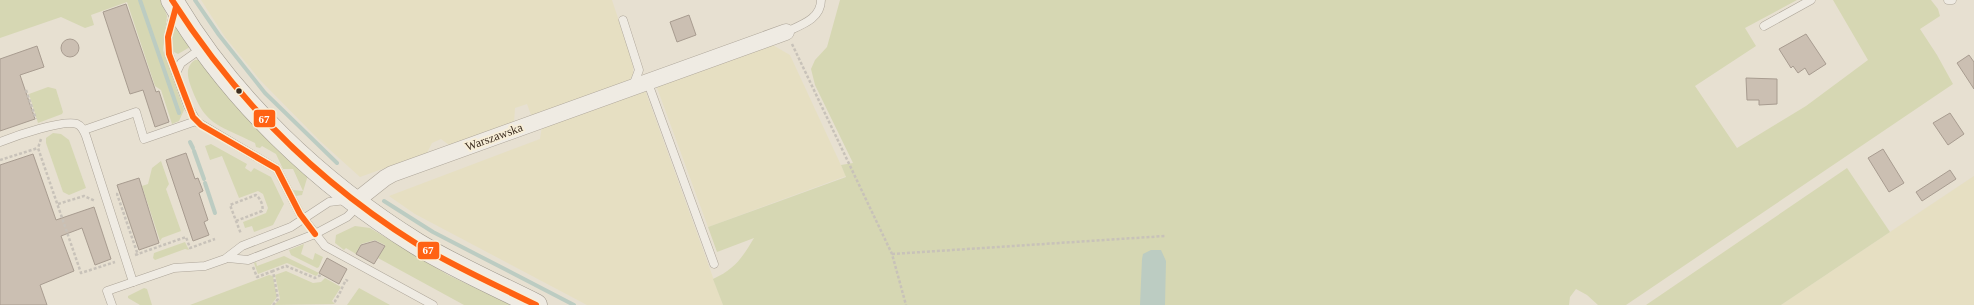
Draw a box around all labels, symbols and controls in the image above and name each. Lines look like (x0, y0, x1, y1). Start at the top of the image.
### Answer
unlabelled marker (234, 86, 244, 96)
line badge: 67 (253, 109, 276, 128)
text: 67 (259, 113, 270, 125)
street label: Warszawska (464, 120, 525, 154)
line badge: 67 (417, 241, 440, 260)
text: 67 (423, 244, 434, 256)

